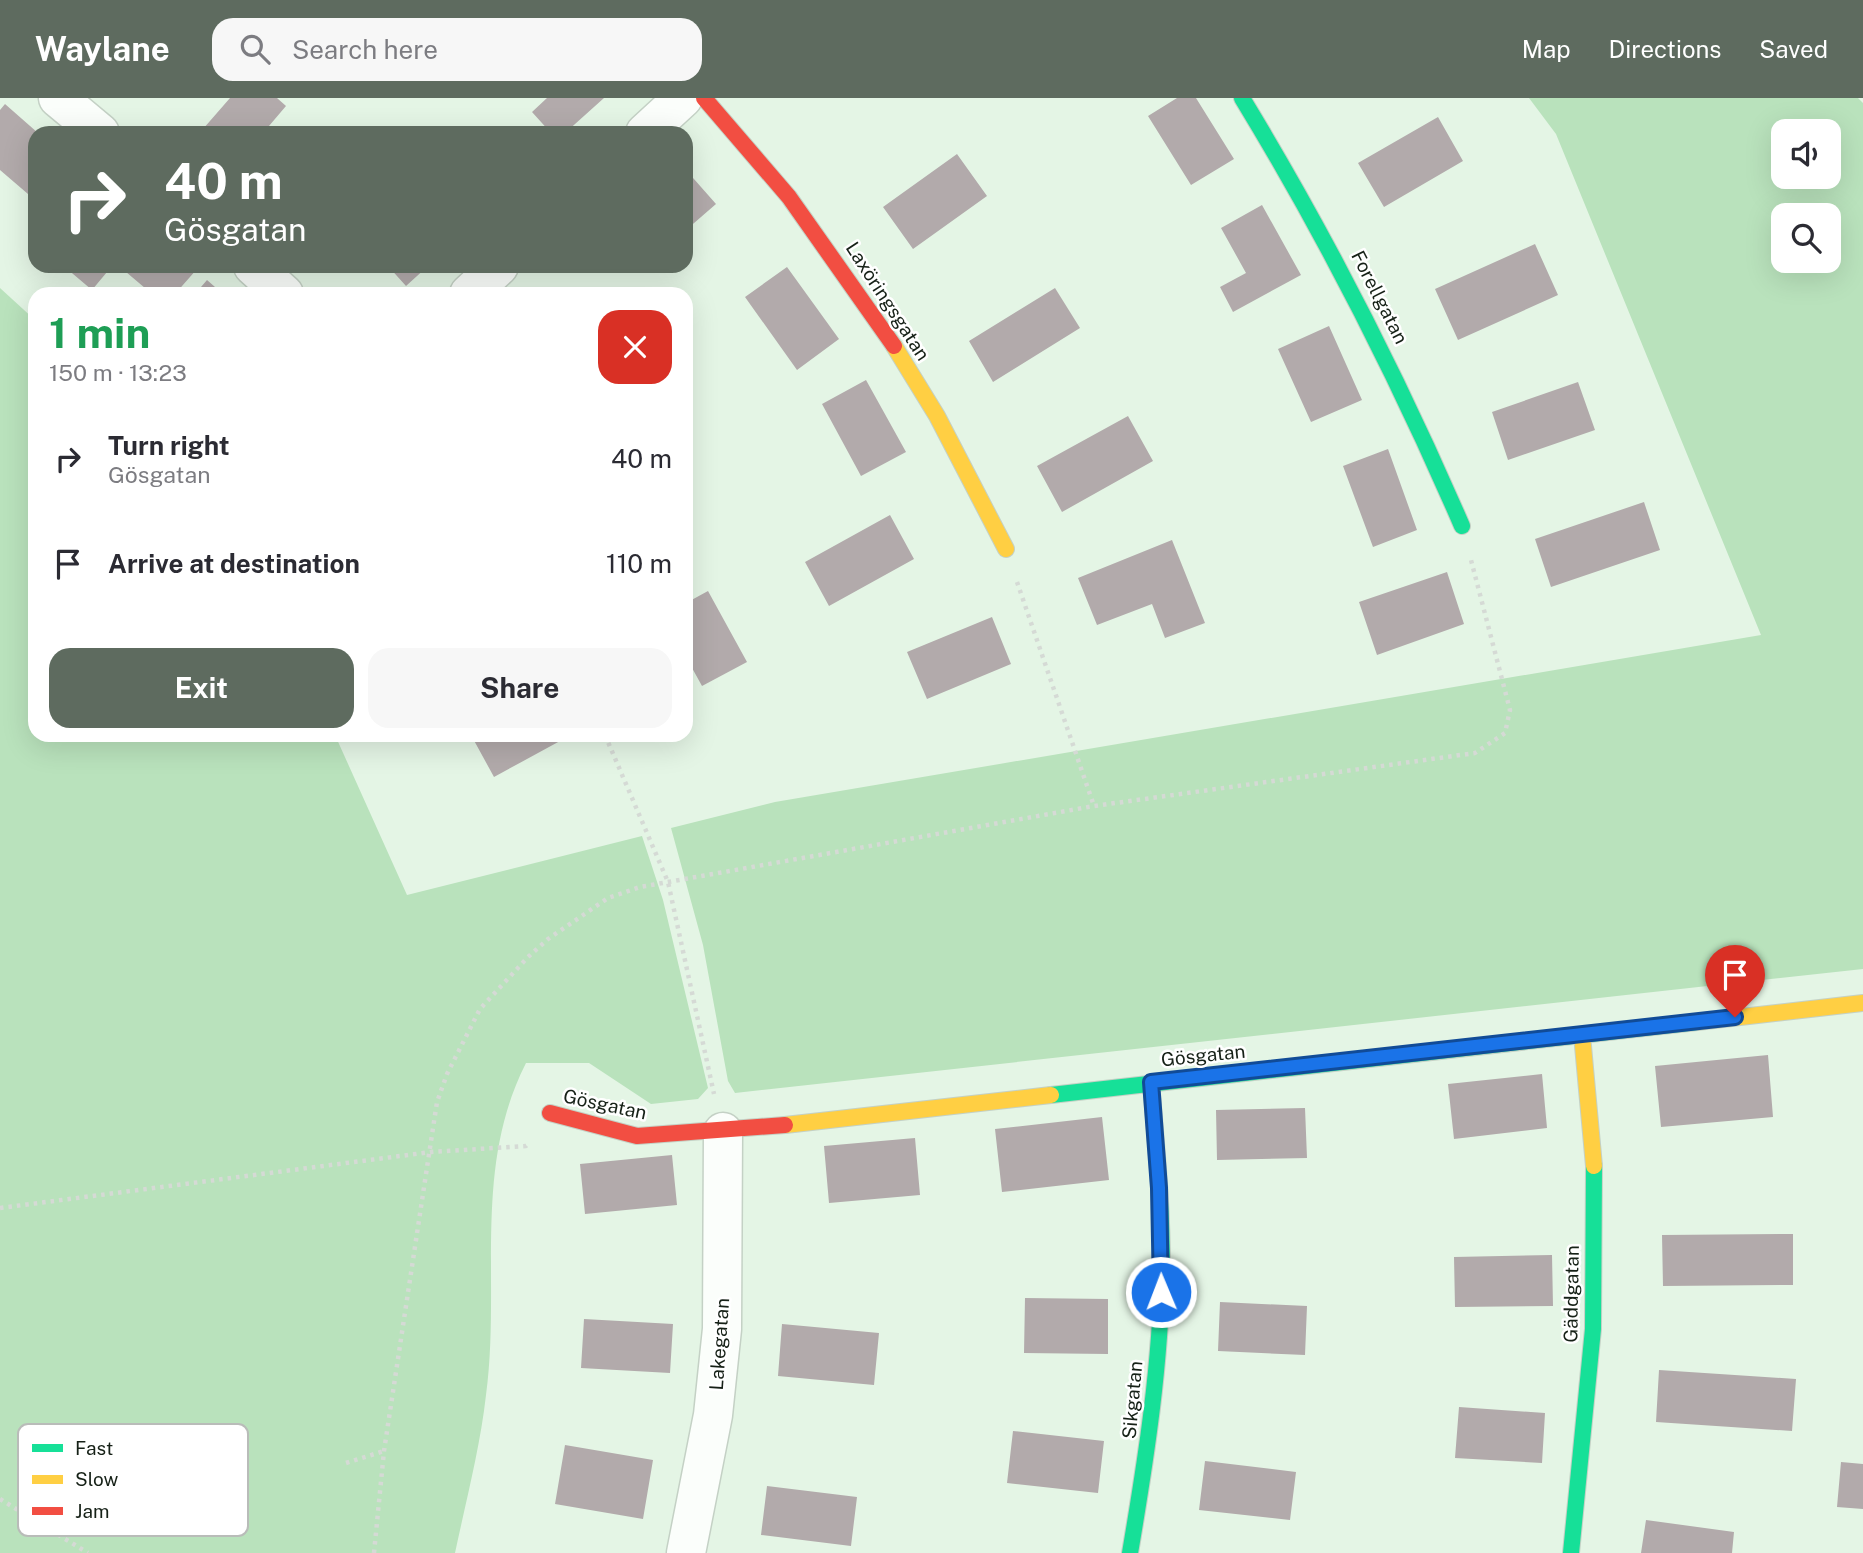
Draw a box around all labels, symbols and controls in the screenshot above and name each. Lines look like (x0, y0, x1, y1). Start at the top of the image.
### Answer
search box (212, 18, 702, 81)
text: Waylane (35, 30, 170, 68)
icon: search (236, 30, 274, 68)
text: Search here (292, 34, 438, 65)
text: Map (1522, 35, 1571, 63)
text: Directions (1609, 35, 1721, 63)
text: Saved (1759, 35, 1828, 63)
map controls (1771, 119, 1841, 273)
button: sound (1771, 119, 1841, 189)
text: 40 m (164, 152, 283, 210)
icon: right (49, 154, 140, 245)
button: search (1771, 203, 1841, 273)
text: Gösgatan (164, 211, 307, 248)
street label: Laxöringsgatan (842, 238, 934, 364)
street label: Forellgatan (1347, 247, 1413, 347)
text: 1 min (49, 308, 150, 357)
button: close (598, 310, 672, 384)
text: 150 m · 13:23 (49, 359, 187, 386)
text: Turn right (108, 430, 230, 461)
icon: right (49, 440, 87, 478)
text: 40 m (611, 443, 672, 474)
text: Gösgatan (108, 461, 210, 488)
icon: arrive (49, 545, 87, 583)
text: Arrive at destination (108, 548, 360, 579)
text: 110 m (606, 548, 672, 579)
button: Exit (49, 648, 354, 728)
button: Share (368, 648, 672, 728)
pin (1705, 945, 1765, 1017)
icon: arrive (1716, 956, 1754, 994)
street label: Gösgatan (1160, 1040, 1246, 1070)
street label: Gösgatan (561, 1084, 649, 1124)
street label: Gäddgatan (1559, 1245, 1583, 1343)
position arrow (1124, 1255, 1198, 1329)
street label: Lakegatan (705, 1297, 733, 1391)
street label: Sikgatan (1118, 1360, 1146, 1440)
legend (18, 1424, 248, 1536)
text: Fast (75, 1437, 113, 1459)
text: Slow (75, 1468, 119, 1490)
text: Jam (75, 1500, 109, 1522)

